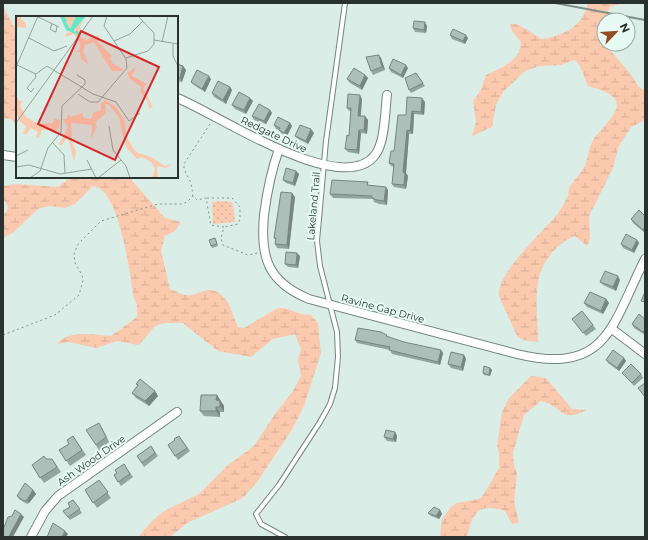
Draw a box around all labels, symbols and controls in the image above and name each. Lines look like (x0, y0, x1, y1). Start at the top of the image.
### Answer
north arrow (596, 12, 636, 52)
inset map (16, 16, 178, 178)
text: N (617, 21, 633, 35)
street label: Redgate Drive (239, 113, 309, 155)
street label: Lakeland Trail (304, 171, 323, 241)
street label: Ravine Gap Drive (340, 291, 426, 326)
street label: Ash Wood Drive (55, 432, 128, 489)

